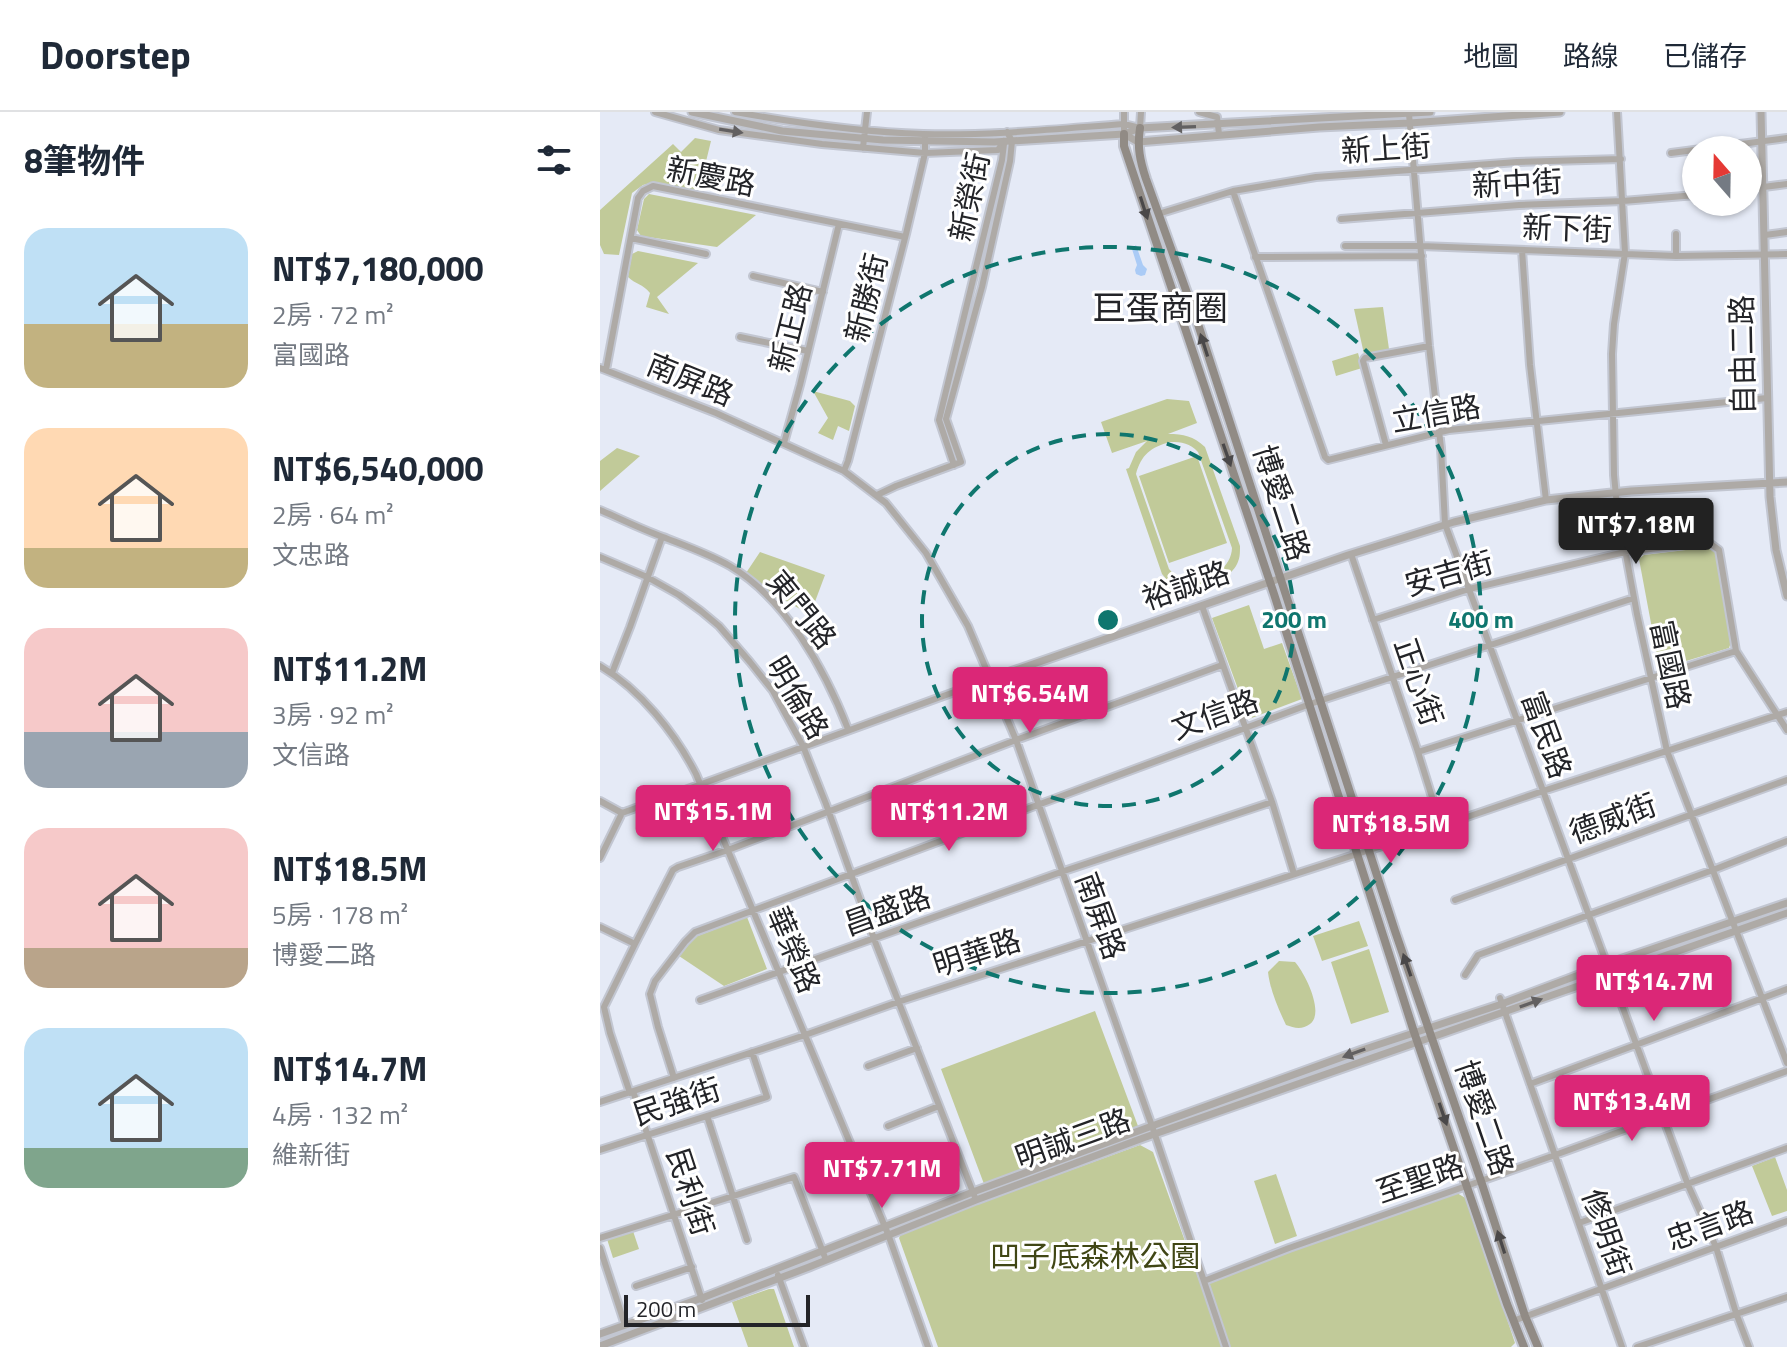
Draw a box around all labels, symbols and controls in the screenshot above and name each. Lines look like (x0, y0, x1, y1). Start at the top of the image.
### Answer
text: Doorstep (40, 26, 191, 84)
text: 地圖 (1463, 34, 1519, 77)
text: 路線 (1563, 34, 1619, 77)
text: 已儲存 (1663, 34, 1747, 77)
one-way arrow (1171, 120, 1196, 133)
street label: 新上街 (1339, 122, 1432, 174)
one-way arrow (719, 126, 744, 138)
text: 8筆物件 (24, 134, 145, 186)
north arrow (1682, 136, 1762, 216)
map controls (1682, 136, 1762, 216)
icon: filters (532, 138, 576, 182)
street label: 新慶路 (663, 145, 760, 207)
street label: 新榮街 (937, 148, 1001, 246)
street label: 新中街 (1471, 158, 1563, 208)
one-way arrow (1139, 197, 1151, 221)
street label: 新下街 (1521, 203, 1613, 253)
text: NT$7,180,000 (272, 242, 484, 294)
street label: 新勝街 (833, 249, 899, 347)
icon: home (88, 260, 184, 356)
street label: 新正路 (757, 279, 823, 377)
district label: 巨蛋商圈 (1092, 281, 1228, 333)
text: 2房 · 72 m² (272, 295, 394, 334)
street label: 自由二路 (1718, 295, 1766, 415)
one-way arrow (1197, 333, 1210, 357)
text: 富國路 (272, 335, 350, 374)
street label: 南屏路 (640, 341, 741, 417)
street label: 立信路 (1388, 383, 1484, 443)
street label: 博愛二路 (1242, 439, 1322, 567)
text: NT$6,540,000 (272, 442, 484, 494)
one-way arrow (1221, 443, 1233, 467)
icon: home (88, 460, 184, 556)
text: 2房 · 64 m² (272, 495, 394, 534)
pin: NT$7.18M (1553, 498, 1719, 566)
text: NT$7.18M (1577, 504, 1695, 543)
text: 文忠路 (272, 535, 350, 574)
street label: 安吉街 (1399, 539, 1498, 608)
street label: 裕誠路 (1136, 549, 1236, 621)
street label: 東門路 (756, 560, 848, 659)
text: 200 m (1261, 601, 1327, 637)
text: 400 m (1448, 601, 1514, 637)
centre of rings (1094, 606, 1122, 634)
street label: 富國路 (1639, 616, 1703, 714)
street label: 正心街 (1383, 632, 1455, 732)
text: NT$11.2M (272, 642, 427, 694)
street label: 明倫路 (755, 647, 841, 748)
icon: home (88, 660, 184, 756)
pin: NT$6.54M (947, 667, 1113, 735)
text: NT$6.54M (971, 673, 1089, 712)
street label: 文信路 (1165, 677, 1265, 751)
street label: 富民路 (1510, 685, 1584, 785)
text: 3房 · 92 m² (272, 695, 394, 734)
text: 文信路 (272, 735, 350, 774)
street label: 德威街 (1563, 781, 1663, 855)
pin: NT$15.1M (630, 785, 796, 853)
pin: NT$11.2M (866, 785, 1032, 853)
text: NT$15.1M (654, 791, 772, 830)
text: NT$11.2M (890, 791, 1008, 830)
pin: NT$18.5M (1308, 797, 1474, 865)
text: NT$18.5M (1332, 803, 1450, 842)
text: NT$18.5M (272, 842, 427, 894)
icon: home (88, 860, 184, 956)
street label: 南屏路 (1064, 866, 1138, 966)
street label: 昌盛路 (837, 873, 937, 947)
text: 5房 · 178 m² (272, 895, 408, 934)
street label: 華榮路 (755, 899, 833, 1000)
street label: 明華路 (927, 916, 1027, 988)
text: 博愛二路 (272, 935, 376, 974)
one-way arrow (1400, 953, 1412, 977)
pin: NT$14.7M (1571, 955, 1737, 1023)
text: NT$14.7M (1595, 961, 1713, 1000)
one-way arrow (1520, 997, 1544, 1009)
text: NT$14.7M (272, 1042, 427, 1094)
one-way arrow (1342, 1047, 1366, 1060)
street label: 博愛二路 (1444, 1053, 1526, 1182)
icon: home (88, 1060, 184, 1156)
street label: 民強街 (627, 1065, 727, 1137)
pin: NT$13.4M (1549, 1075, 1715, 1143)
text: NT$13.4M (1573, 1081, 1691, 1120)
text: 4房 · 132 m² (272, 1095, 408, 1134)
street label: 明誠三路 (1008, 1096, 1137, 1180)
one-way arrow (1437, 1103, 1450, 1127)
text: 維新街 (272, 1135, 350, 1174)
street label: 民利街 (655, 1142, 727, 1242)
pin: NT$7.71M (799, 1142, 965, 1210)
street label: 至聖路 (1370, 1142, 1470, 1214)
text: NT$7.71M (823, 1148, 941, 1187)
street label: 修明街 (1571, 1183, 1643, 1283)
street label: 忠言路 (1660, 1188, 1760, 1262)
one-way arrow (1494, 1230, 1507, 1254)
park label: 凹子底森林公園 (990, 1233, 1200, 1279)
scale bar (624, 1291, 810, 1327)
text: 200 m (636, 1292, 696, 1326)

